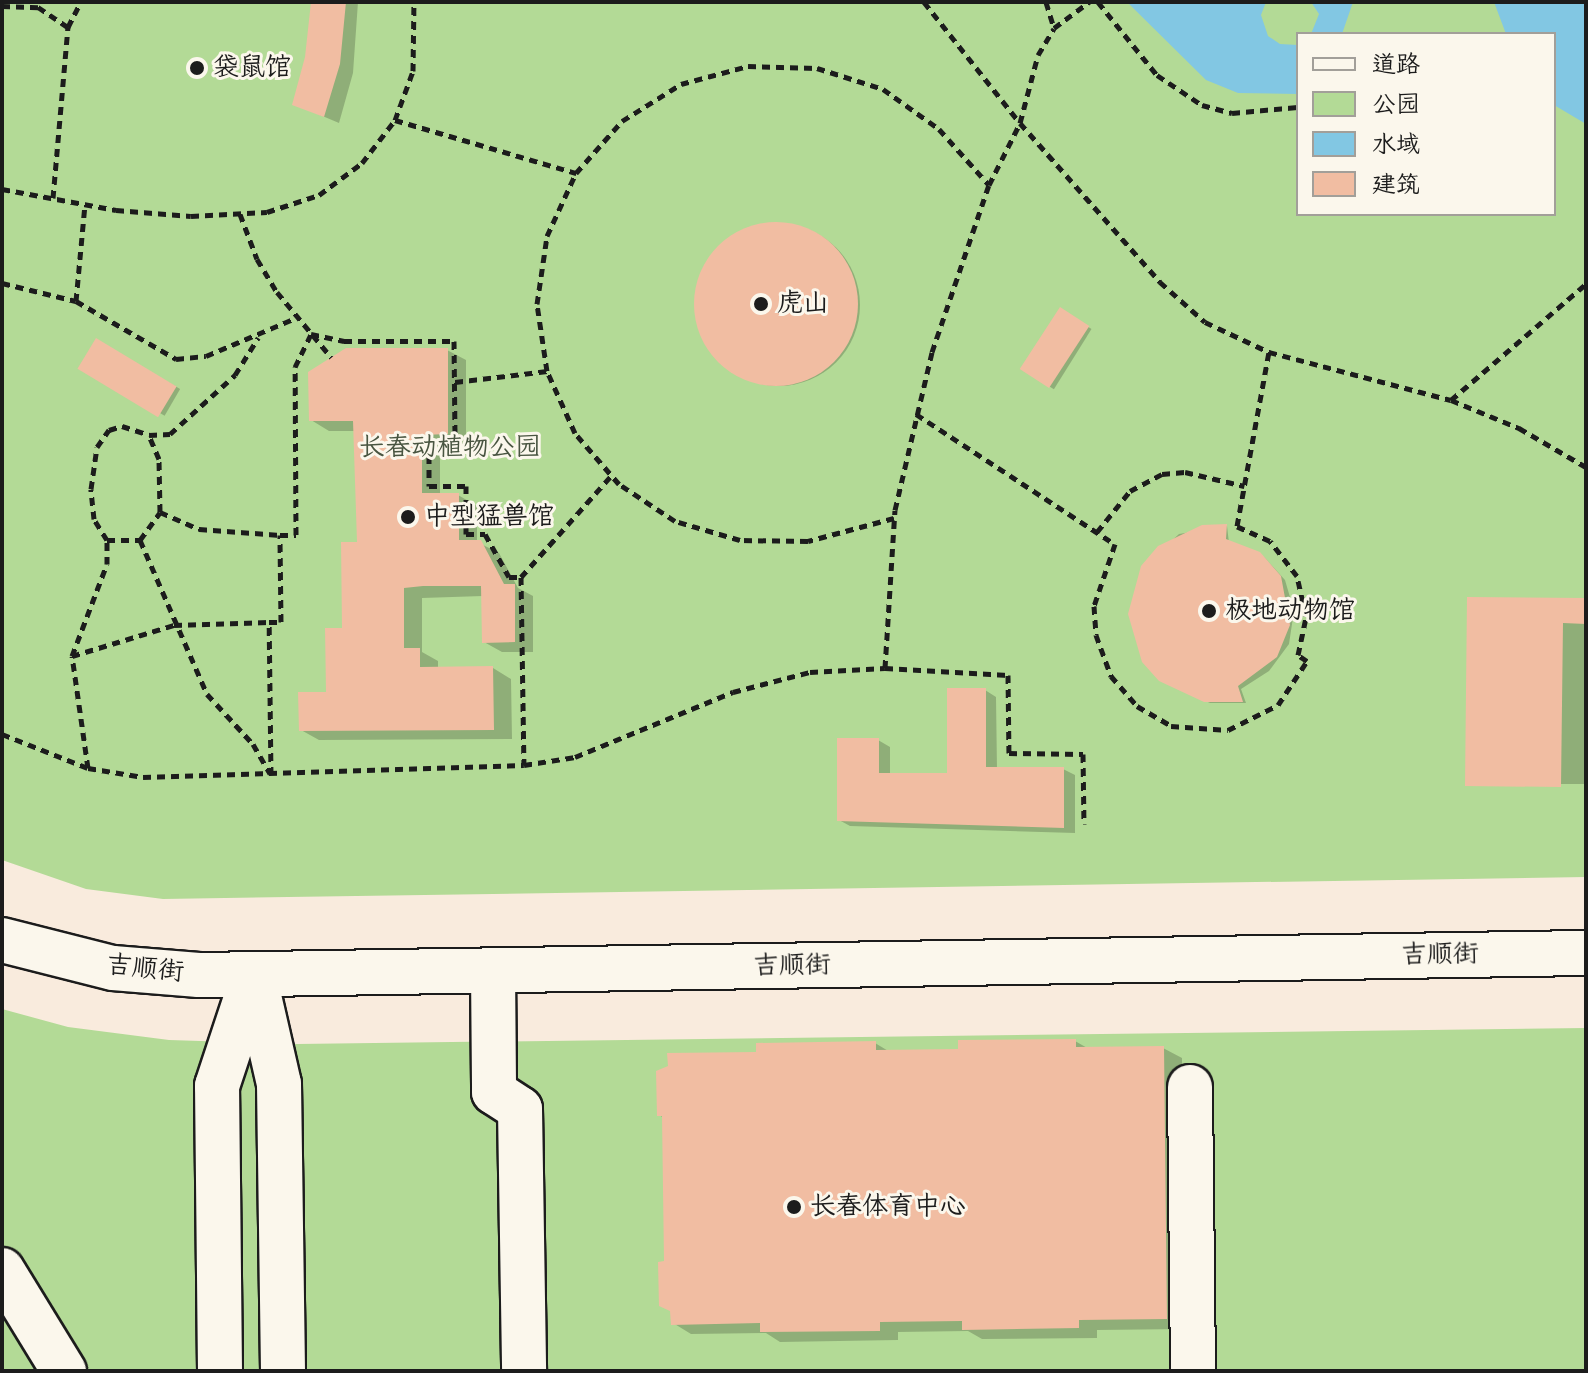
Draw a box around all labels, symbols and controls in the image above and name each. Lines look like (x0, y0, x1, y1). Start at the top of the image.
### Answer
legend (1296, 32, 1556, 216)
text: 道路 (1372, 48, 1420, 82)
place label: 袋鼠馆 (213, 52, 291, 84)
marker: 袋鼠馆 (188, 59, 206, 77)
text: 公园 (1372, 88, 1420, 122)
text: 水域 (1372, 128, 1420, 162)
text: 建筑 (1372, 168, 1420, 202)
place label: 虎山 (777, 288, 829, 320)
marker: 虎山 (752, 295, 770, 313)
park label: 长春动植物公园 (359, 432, 541, 464)
place label: 中型猛兽馆 (424, 501, 554, 533)
marker: 中型猛兽馆 (399, 508, 417, 526)
place label: 极地动物馆 (1225, 595, 1355, 627)
marker: 极地动物馆 (1200, 602, 1218, 620)
street label: 吉顺街 (1401, 939, 1479, 971)
street label: 吉顺街 (105, 949, 185, 989)
street label: 吉顺街 (753, 950, 831, 982)
place label: 长春体育中心 (810, 1191, 966, 1223)
marker: 长春体育中心 (785, 1198, 803, 1216)

